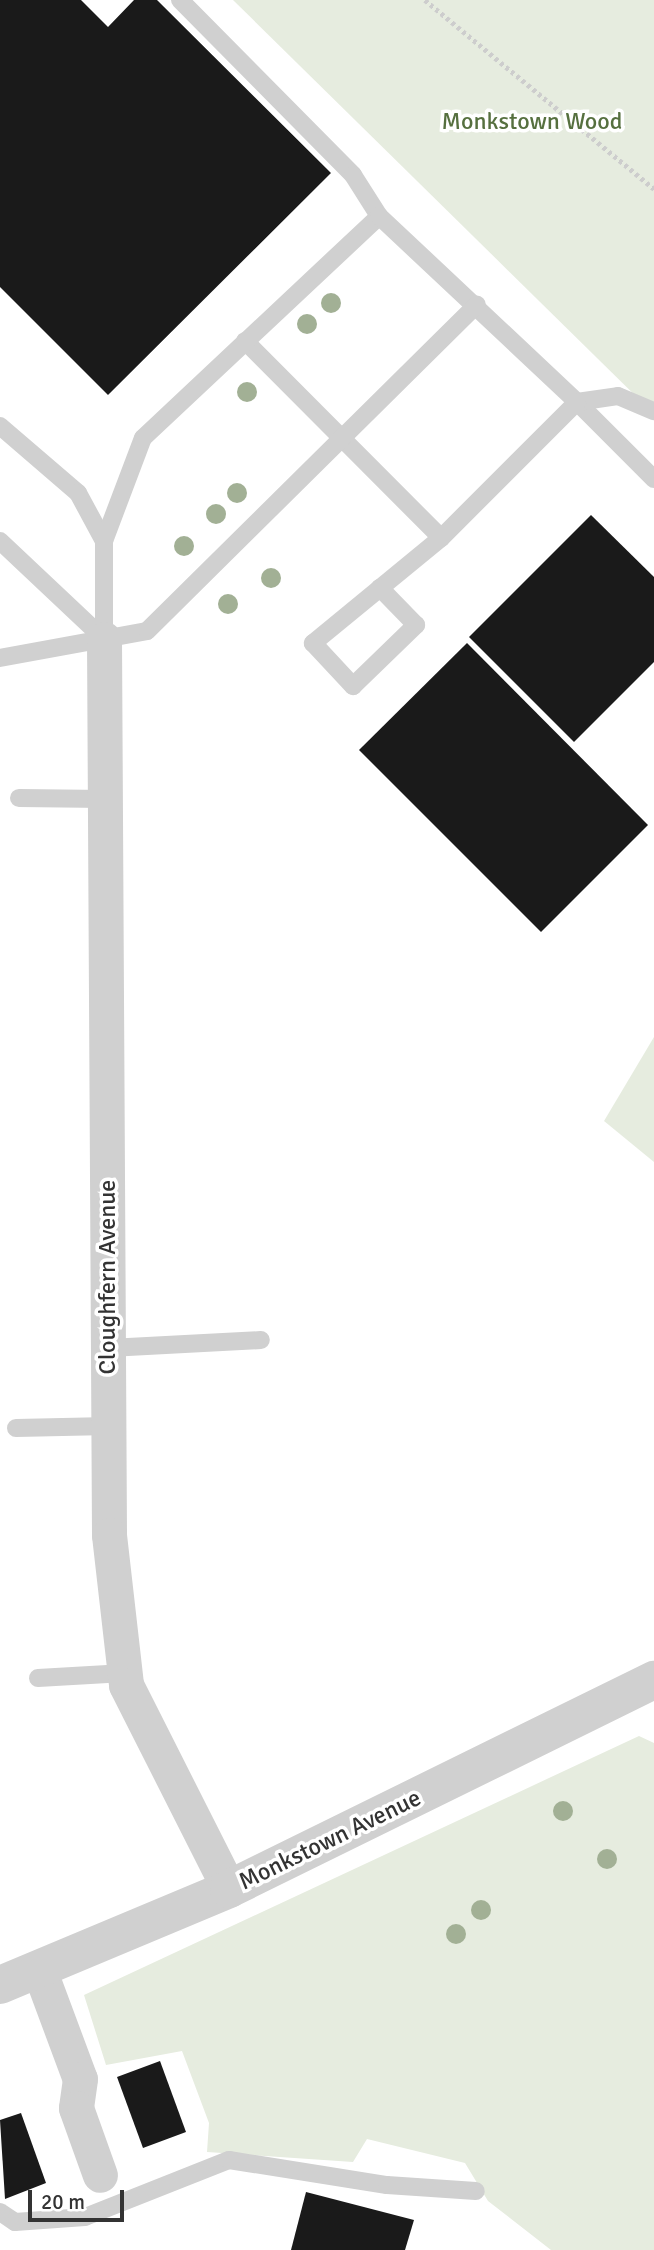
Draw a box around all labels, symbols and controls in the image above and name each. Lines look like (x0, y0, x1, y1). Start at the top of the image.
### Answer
park label: Monkstown Wood (442, 108, 622, 136)
street label: Cloughfern Avenue (94, 1180, 122, 1374)
street label: Monkstown Avenue (234, 1784, 426, 1896)
scale bar (32, 2176, 128, 2220)
text: 20 m (41, 2189, 85, 2215)

